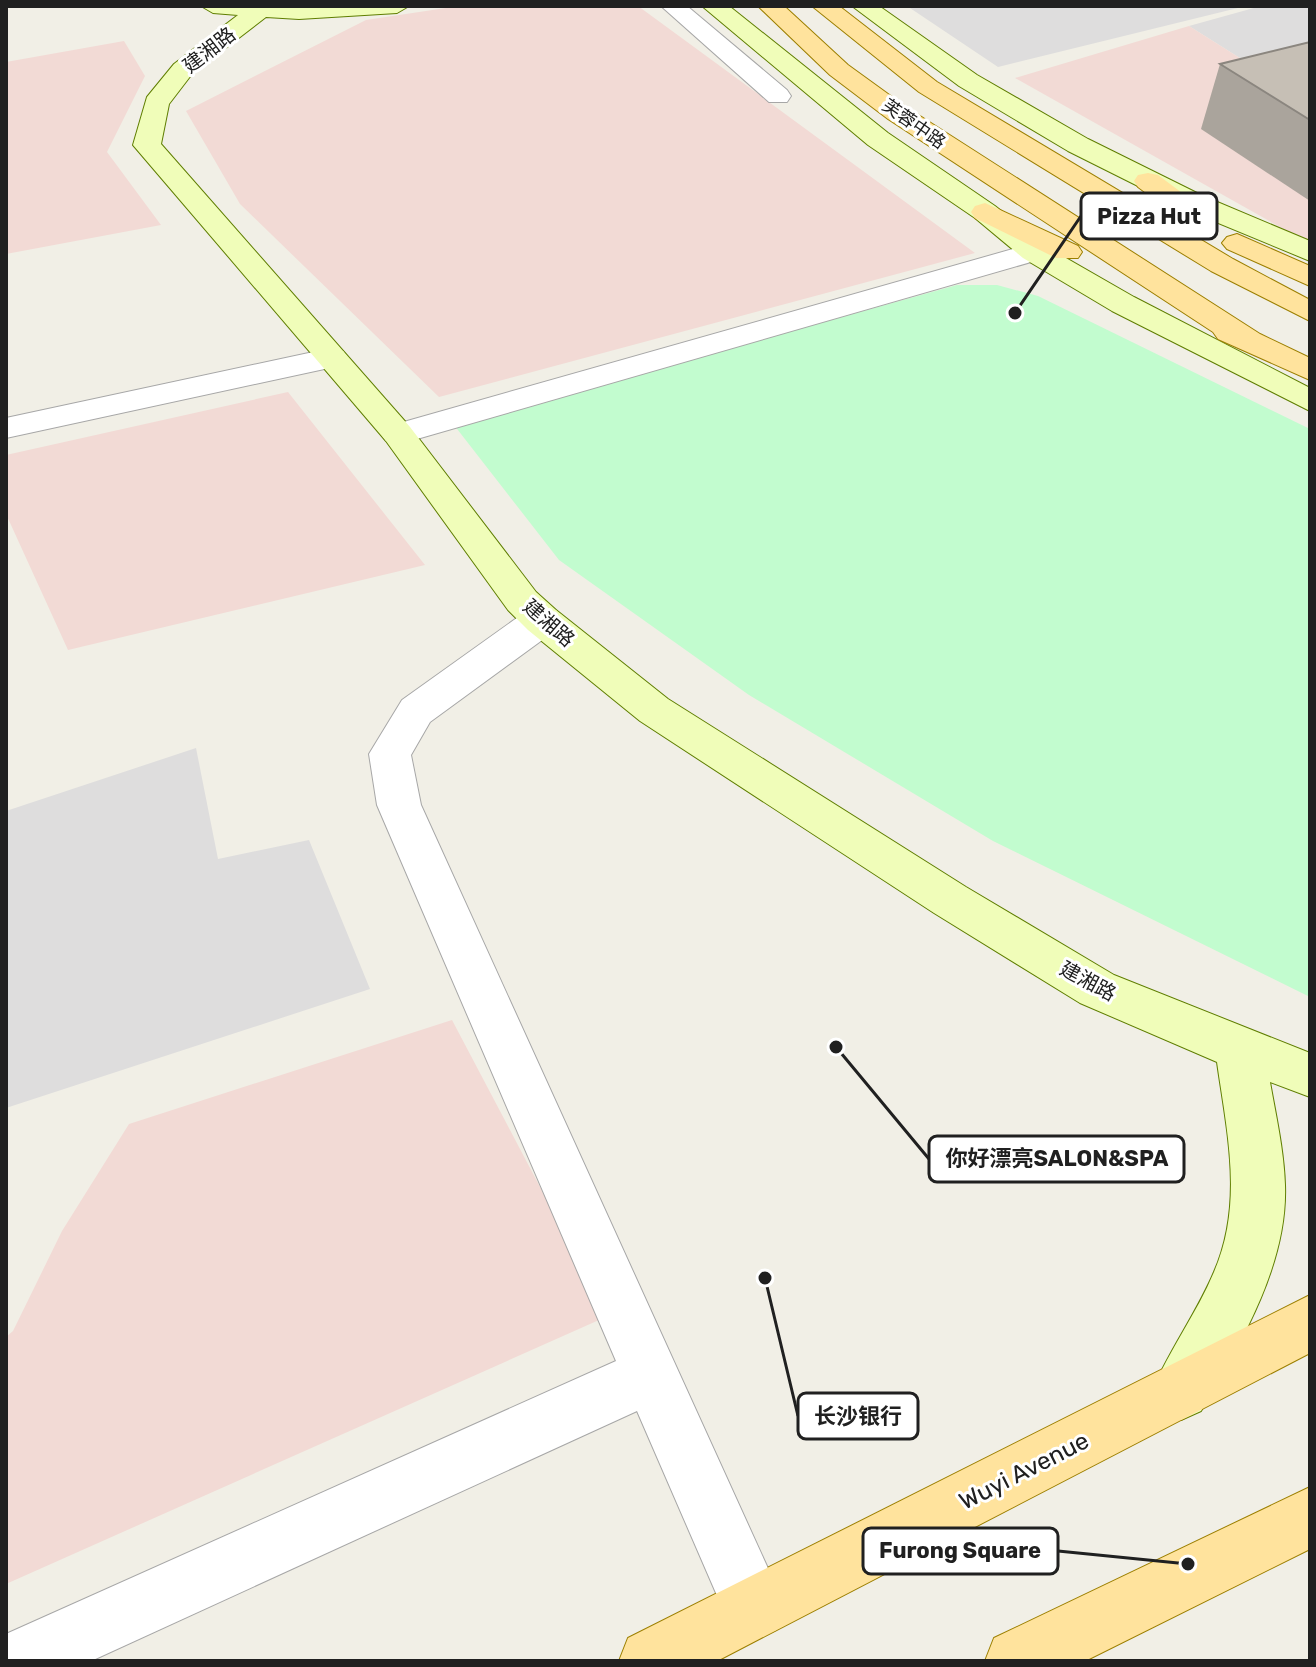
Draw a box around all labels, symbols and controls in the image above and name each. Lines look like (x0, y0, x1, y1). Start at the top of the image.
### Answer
street label: 建湘路 (178, 22, 240, 78)
street label: 芙蓉中路 (878, 94, 950, 154)
callout: Pizza Hut (1081, 193, 1217, 239)
text: Pizza Hut (1097, 203, 1201, 230)
street label: 建湘路 (518, 594, 580, 652)
street label: 建湘路 (1056, 956, 1120, 1006)
callout: 你好漂亮SALON&SPA (929, 1136, 1184, 1182)
text: 你好漂亮SALON&SPA (946, 1145, 1169, 1172)
callout: 长沙银行 (798, 1393, 918, 1439)
text: 长沙银行 (814, 1403, 902, 1430)
street label: Wuyi Avenue (954, 1426, 1094, 1516)
callout: Furong Square (863, 1528, 1058, 1574)
text: Furong Square (879, 1537, 1041, 1564)

